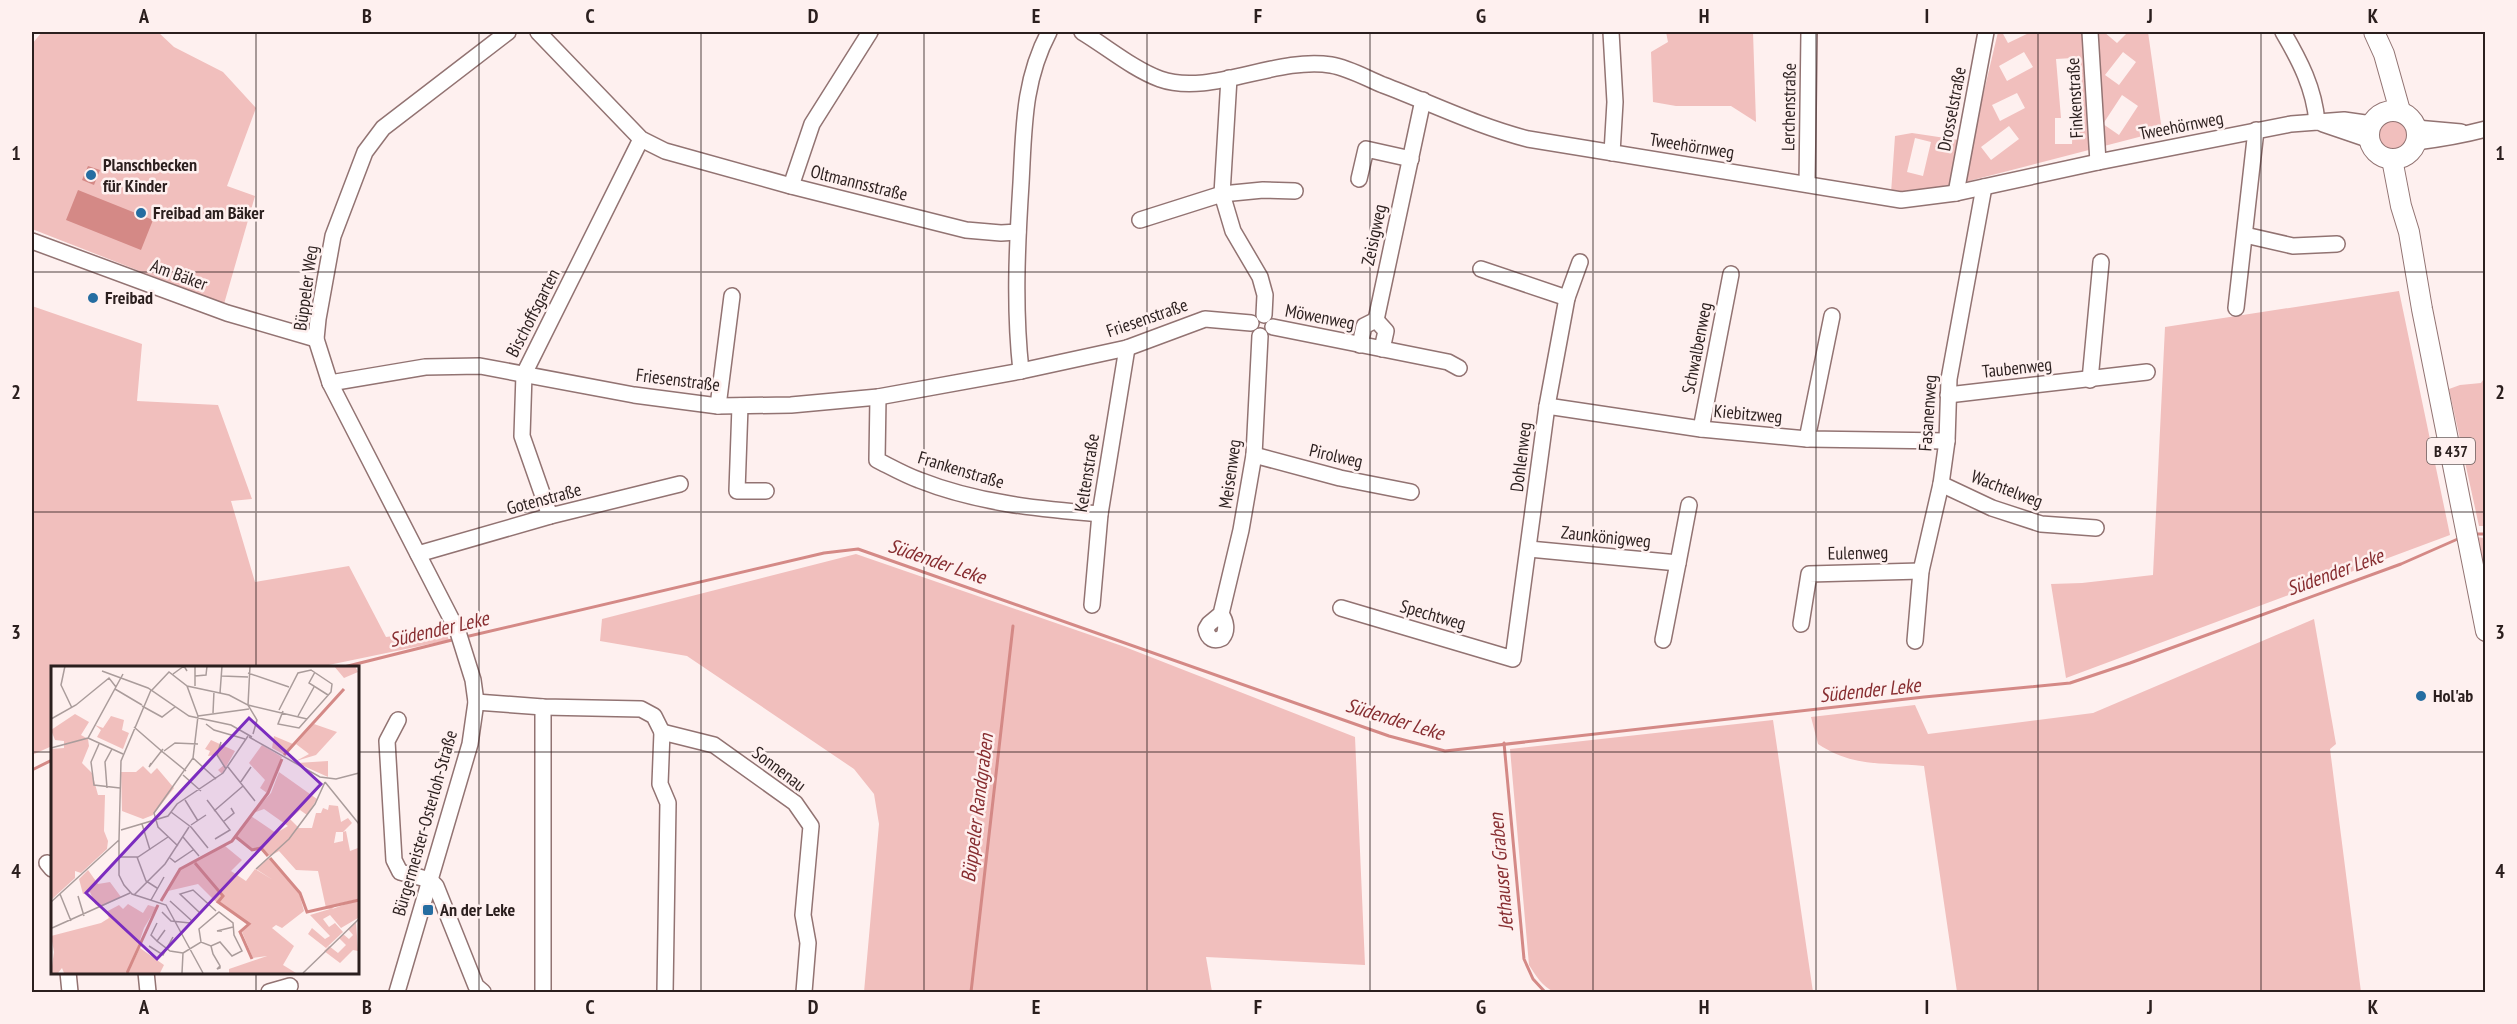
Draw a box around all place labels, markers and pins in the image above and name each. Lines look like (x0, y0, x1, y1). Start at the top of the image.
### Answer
place label: Planschbecken für Kinder (103, 153, 197, 197)
marker: Planschbecken für Kinder (84, 168, 98, 182)
place label: Freibad am Bäker (153, 201, 265, 224)
marker: Freibad am Bäker (134, 206, 148, 220)
place label: Freibad (105, 286, 153, 309)
marker: Freibad (86, 291, 100, 305)
place label: Hol'ab (2433, 684, 2473, 707)
marker: Hol'ab (2414, 689, 2428, 703)
place label: An der Leke (439, 898, 516, 921)
marker: An der Leke (421, 903, 435, 917)

